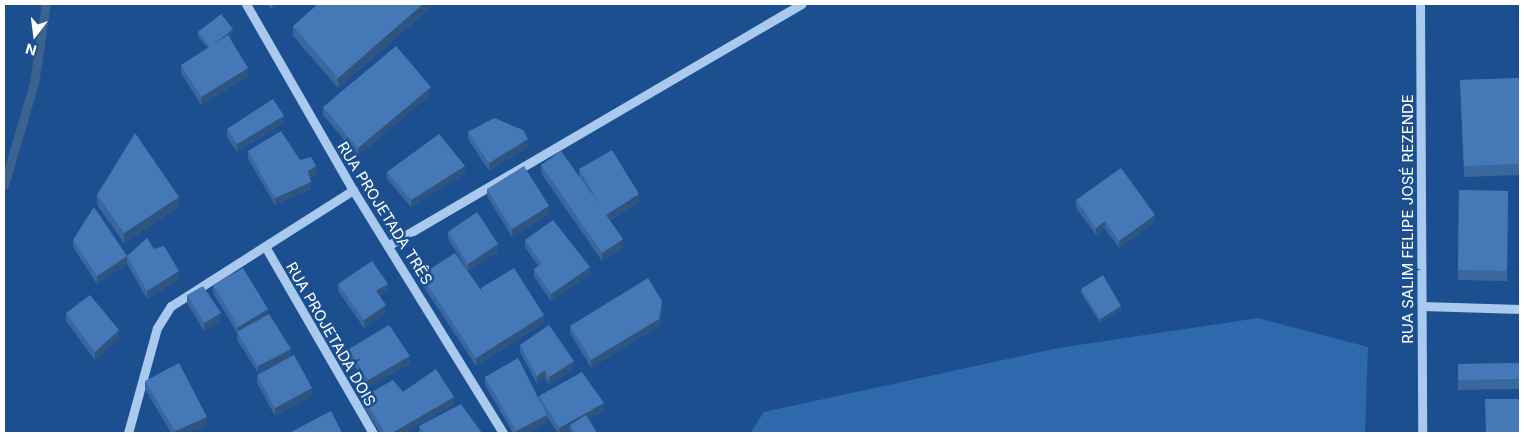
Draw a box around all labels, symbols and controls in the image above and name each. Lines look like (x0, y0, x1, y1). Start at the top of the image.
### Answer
north arrow (10, 10, 60, 60)
text: N (24, 40, 38, 60)
street label: RUA SALIM FELIPE JOSÉ REZENDE (1399, 94, 1417, 344)
street label: RUA PROJETADA TRÊS (334, 138, 436, 288)
street label: RUA PROJETADA DOIS (282, 259, 380, 409)

